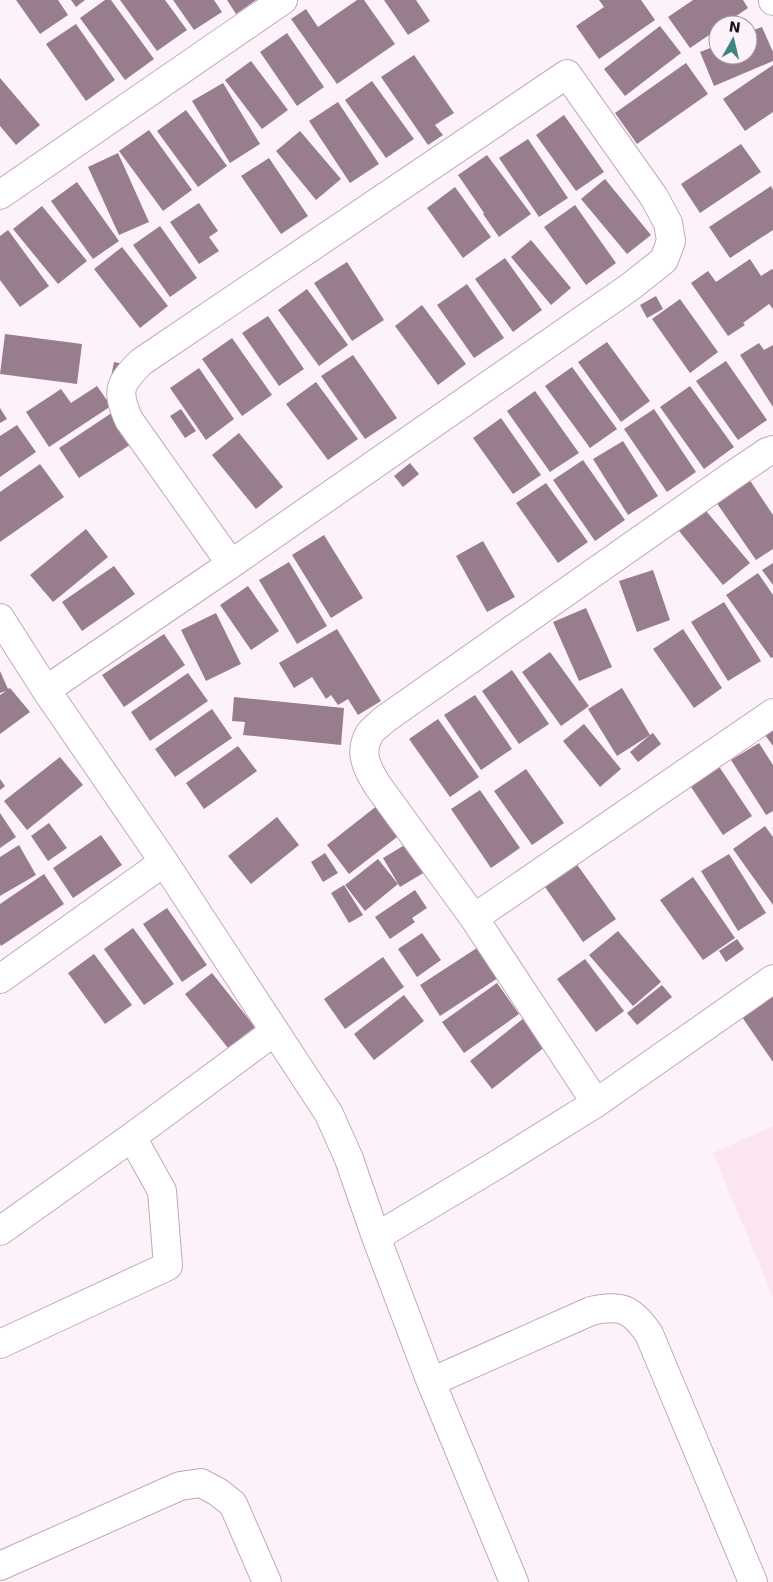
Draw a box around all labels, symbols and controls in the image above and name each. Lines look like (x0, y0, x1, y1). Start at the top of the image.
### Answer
north arrow (708, 15, 758, 65)
text: N (728, 18, 742, 36)

